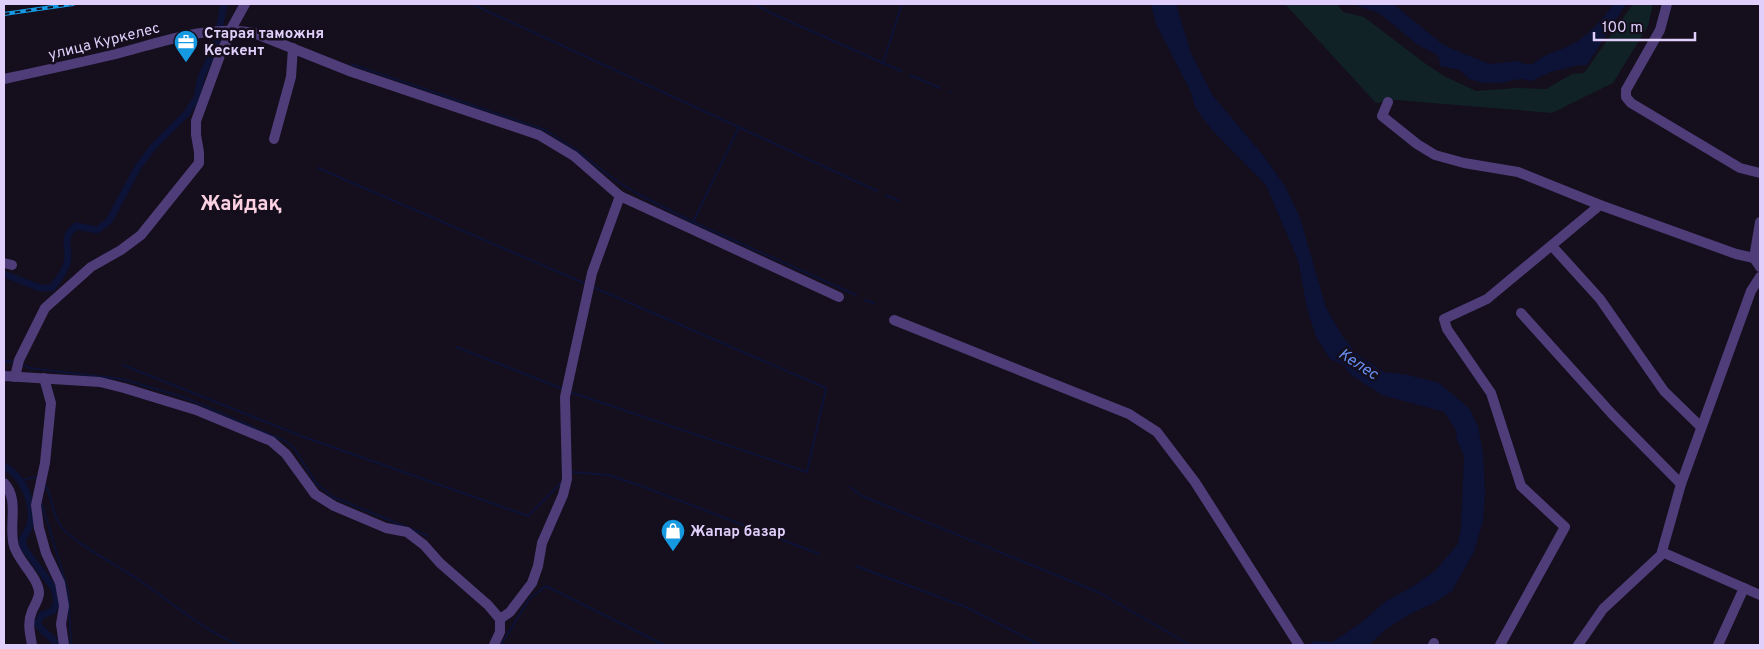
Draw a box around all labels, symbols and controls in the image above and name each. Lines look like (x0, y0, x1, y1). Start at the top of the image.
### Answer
scale bar (1594, 10, 1695, 42)
street label: улица Куркелес (47, 19, 162, 65)
text: 100 m (1602, 19, 1643, 38)
place label: Старая таможня Кескент (204, 25, 324, 61)
office icon: Старая таможня Кескент (173, 29, 199, 63)
district label: Жайдақ (200, 192, 282, 218)
water label: Келес (1334, 344, 1382, 385)
shop icon: Жапар базар (660, 518, 686, 552)
place label: Жапар базар (690, 523, 786, 542)

